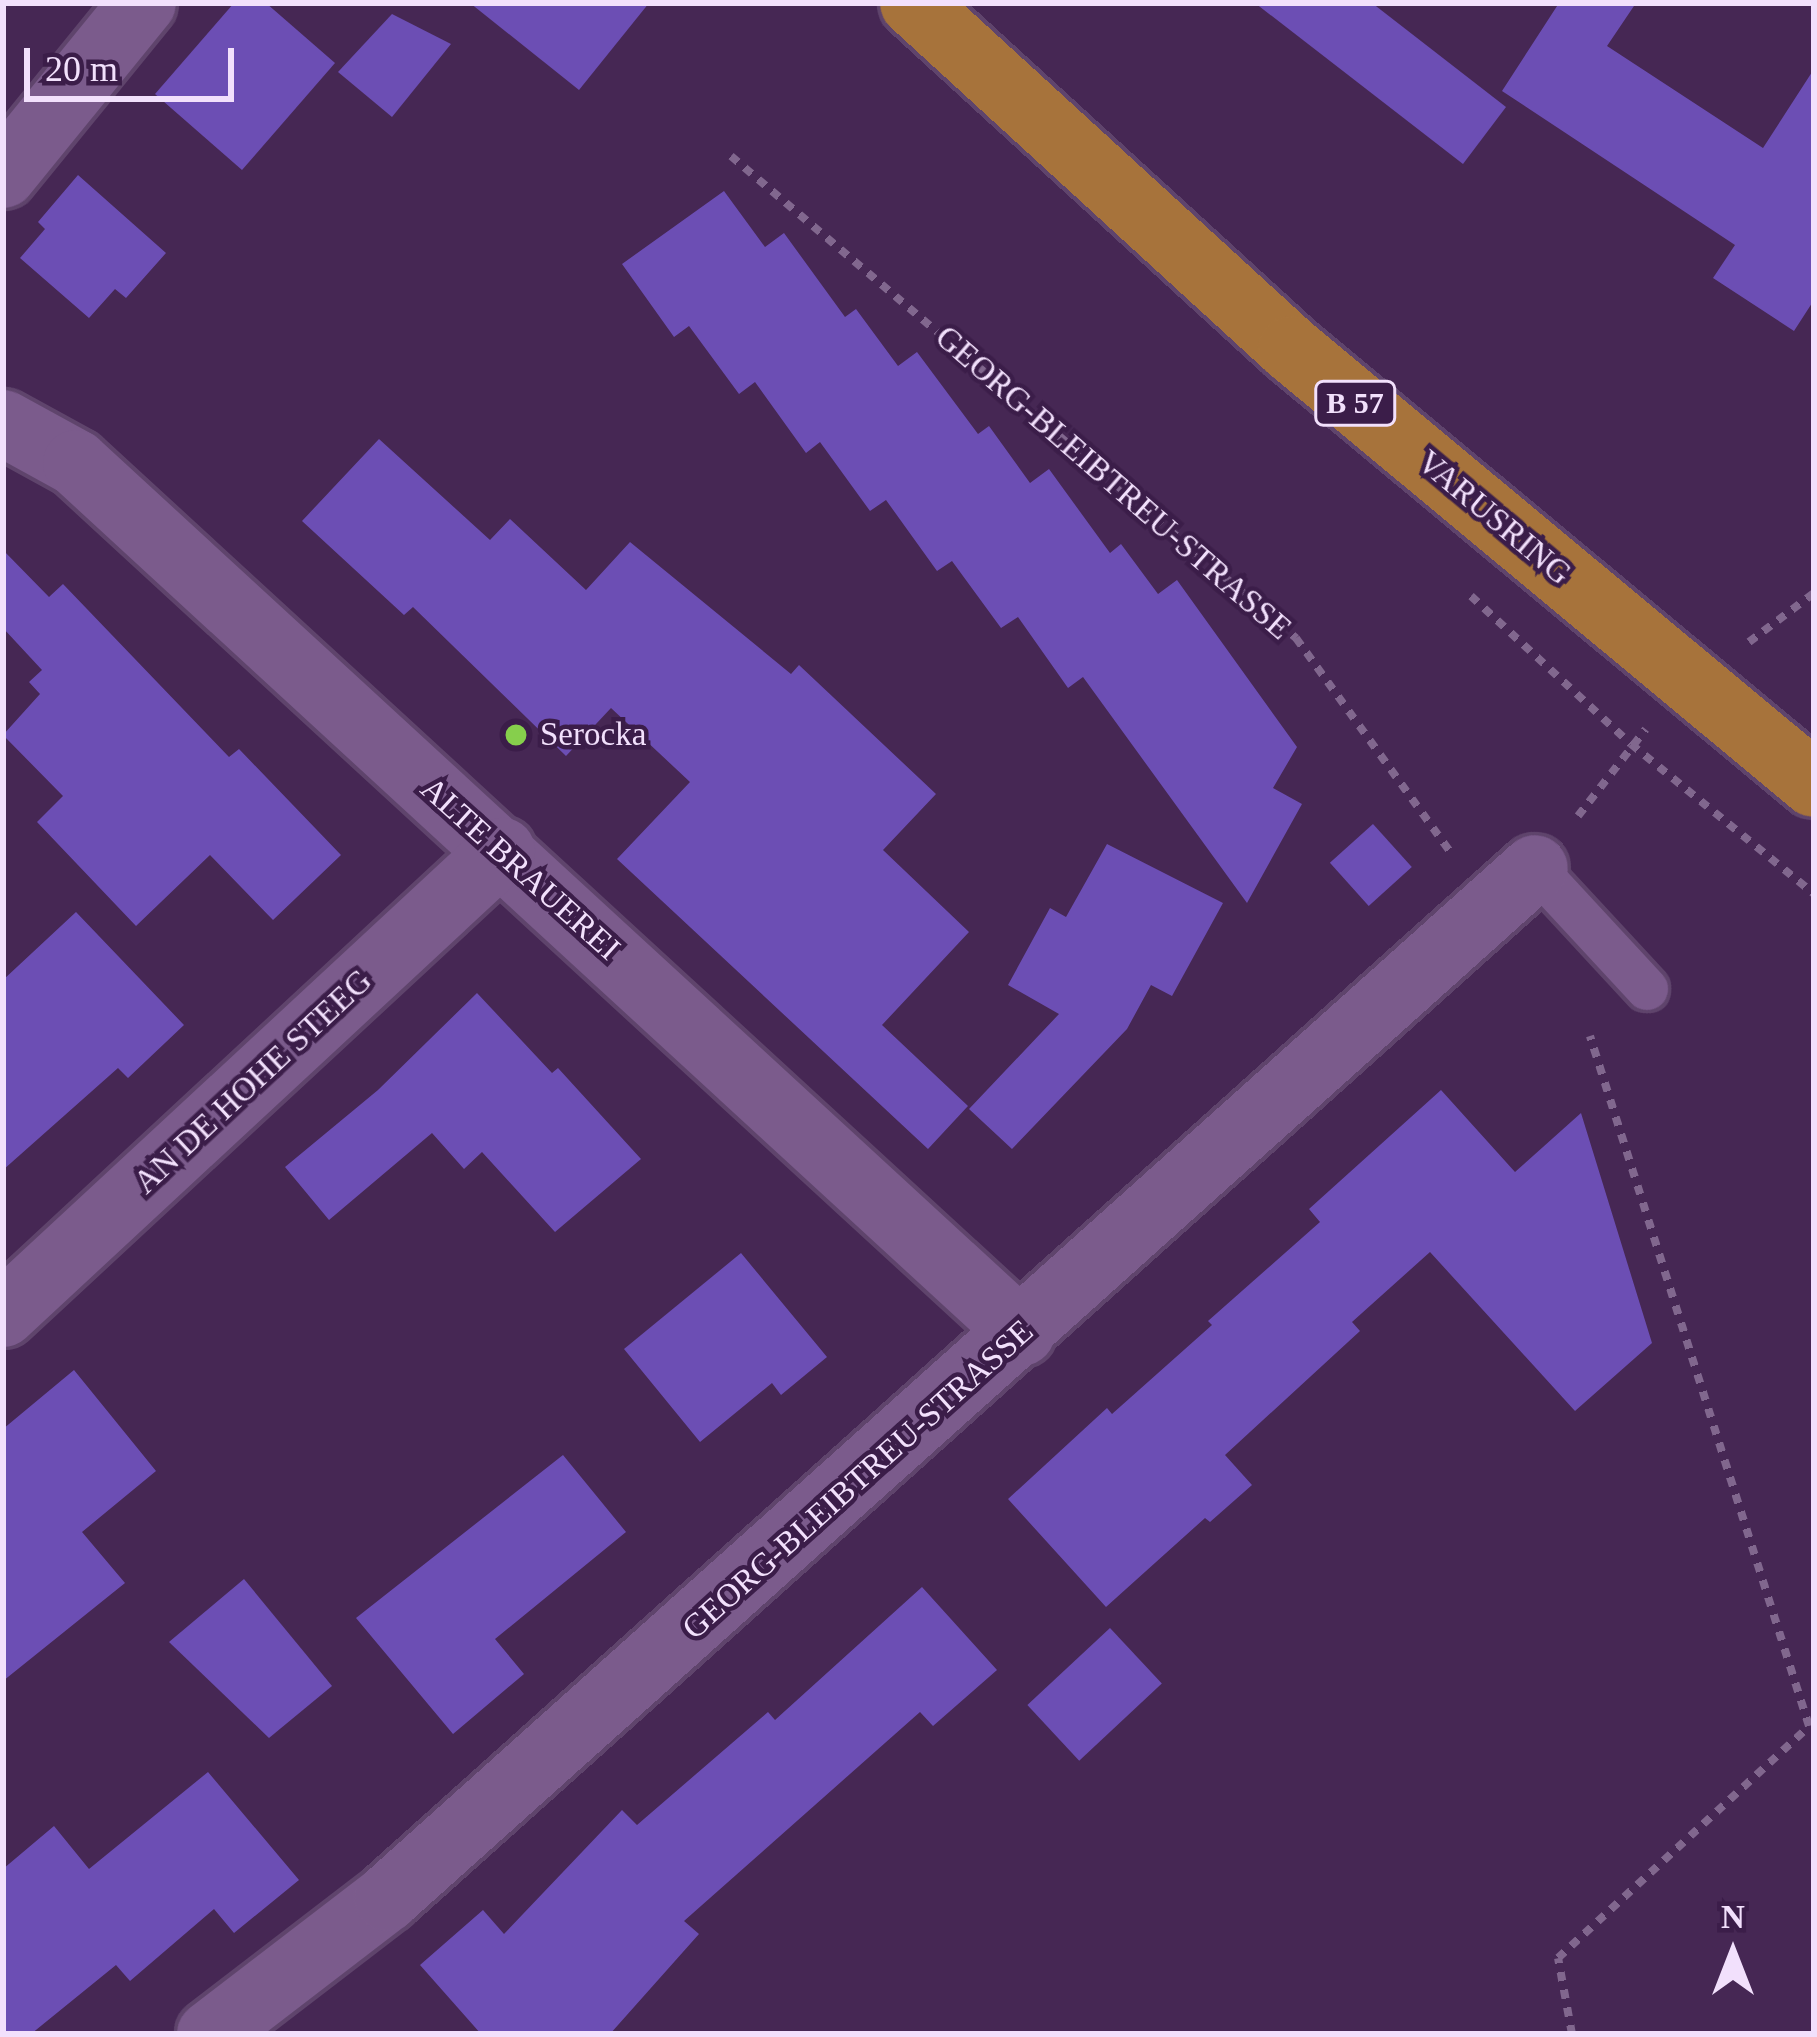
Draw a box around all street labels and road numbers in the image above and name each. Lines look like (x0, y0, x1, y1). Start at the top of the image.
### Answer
street label: GEORG-BLEIBTREU-STRASSE (927, 318, 1299, 648)
road number: B 57 (1313, 379, 1397, 427)
street label: VARUSRING (1409, 442, 1579, 594)
street label: ALTE BRAUEREI (412, 769, 628, 969)
street label: AN DE HOHE STEEG (126, 962, 380, 1202)
street label: GEORG-BLEIBTREU-STRASSE (674, 1312, 1042, 1648)

